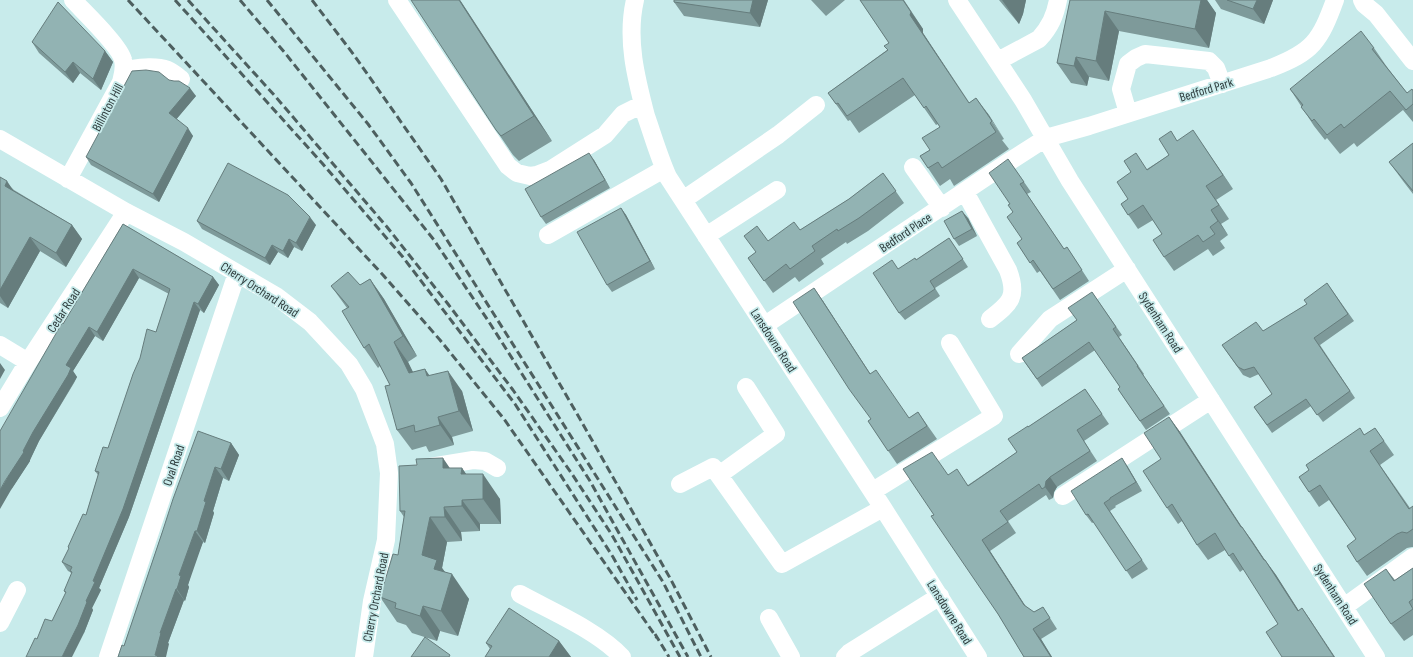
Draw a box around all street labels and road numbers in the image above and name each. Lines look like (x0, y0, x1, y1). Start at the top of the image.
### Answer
street label: Bedford Park (1177, 74, 1235, 106)
street label: Billinton Hill (89, 81, 127, 134)
street label: Bedford Place (876, 210, 935, 256)
street label: Cherry Orchard Road (217, 259, 302, 321)
street label: Cedar Road (44, 286, 84, 336)
street label: Sydenham Road (1135, 289, 1186, 356)
street label: Lansdowne Road (747, 306, 800, 375)
street label: Oval Road (159, 443, 188, 488)
street label: Cherry Orchard Road (360, 551, 392, 643)
street label: Sydenham Road (1310, 561, 1361, 628)
street label: Lansdowne Road (923, 577, 975, 648)

